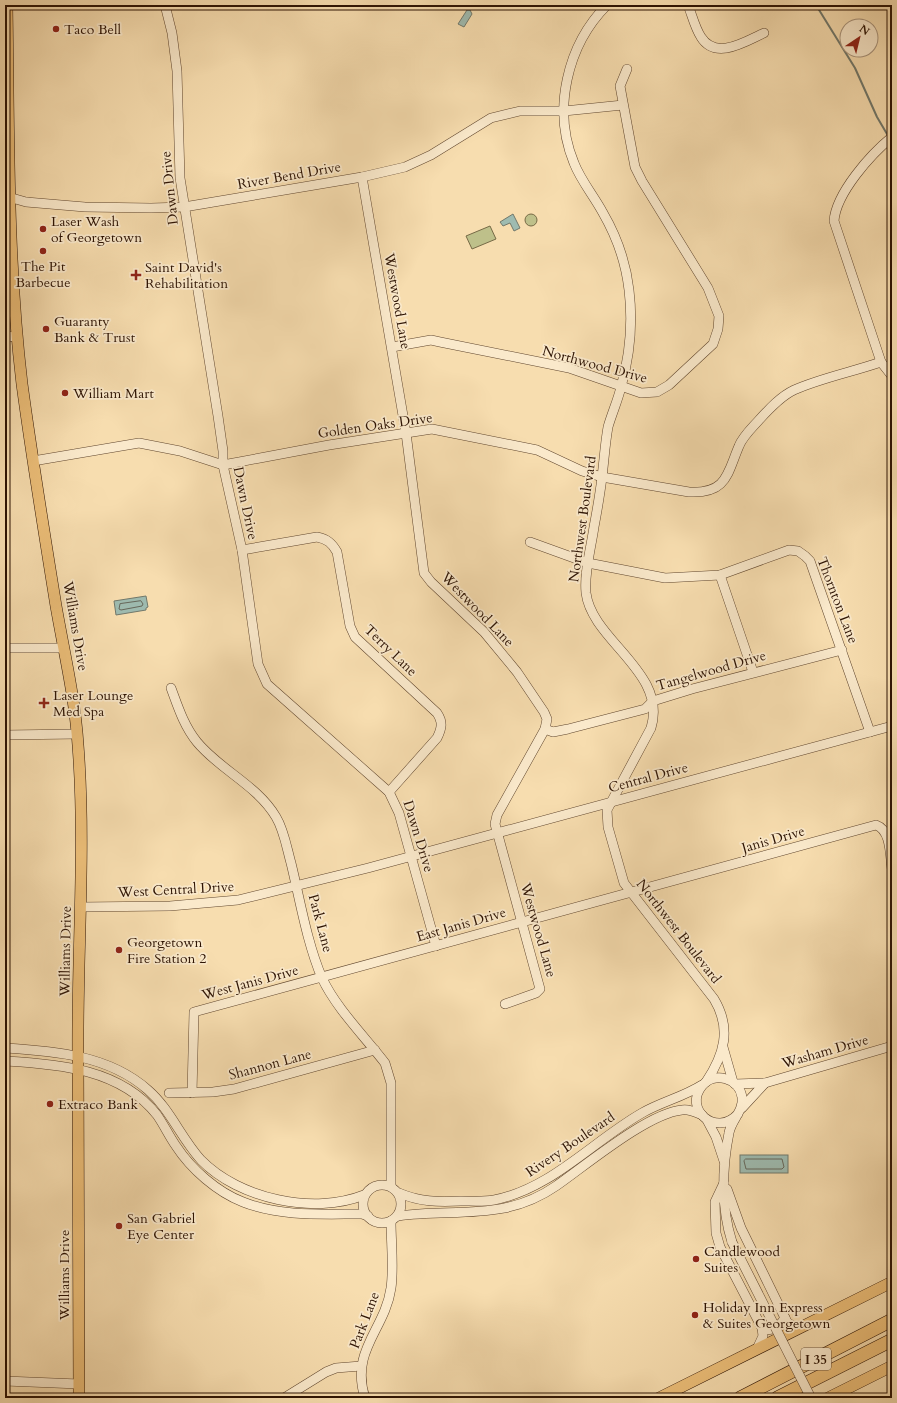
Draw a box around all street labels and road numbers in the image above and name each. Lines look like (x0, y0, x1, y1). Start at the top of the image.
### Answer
street label: Dawn Drive (156, 150, 183, 226)
street label: River Bend Drive (236, 157, 342, 194)
street label: Westwood Lane (380, 251, 415, 351)
street label: Northwood Drive (540, 341, 650, 388)
street label: Golden Oaks Drive (316, 408, 434, 443)
street label: Northwest Boulevard (564, 454, 601, 584)
street label: Dawn Drive (229, 465, 263, 541)
street label: Thornton Lane (812, 554, 863, 646)
street label: Westwood Lane (436, 567, 518, 651)
street label: Williams Drive (58, 579, 93, 672)
street label: Terry Lane (360, 620, 421, 680)
street label: Tangelwood Drive (654, 646, 768, 695)
street label: Central Drive (606, 758, 690, 797)
street label: Dawn Drive (399, 798, 438, 874)
street label: Janis Drive (737, 821, 807, 858)
street label: Northwest Boulevard (632, 875, 726, 988)
street label: West Central Drive (116, 877, 235, 902)
street label: Westwood Lane (516, 880, 561, 980)
street label: Park Lane (304, 892, 337, 954)
street label: East Janis Drive (414, 903, 508, 946)
street label: Williams Drive (55, 906, 76, 997)
street label: West Janis Drive (199, 960, 301, 1005)
street label: Washam Drive (779, 1030, 871, 1073)
street label: Shannon Lane (227, 1044, 314, 1085)
street label: Rivery Boulevard (522, 1107, 619, 1181)
street label: Williams Drive (55, 1230, 74, 1321)
street label: Park Lane (345, 1289, 384, 1351)
road number: I 35 (801, 1348, 831, 1370)

